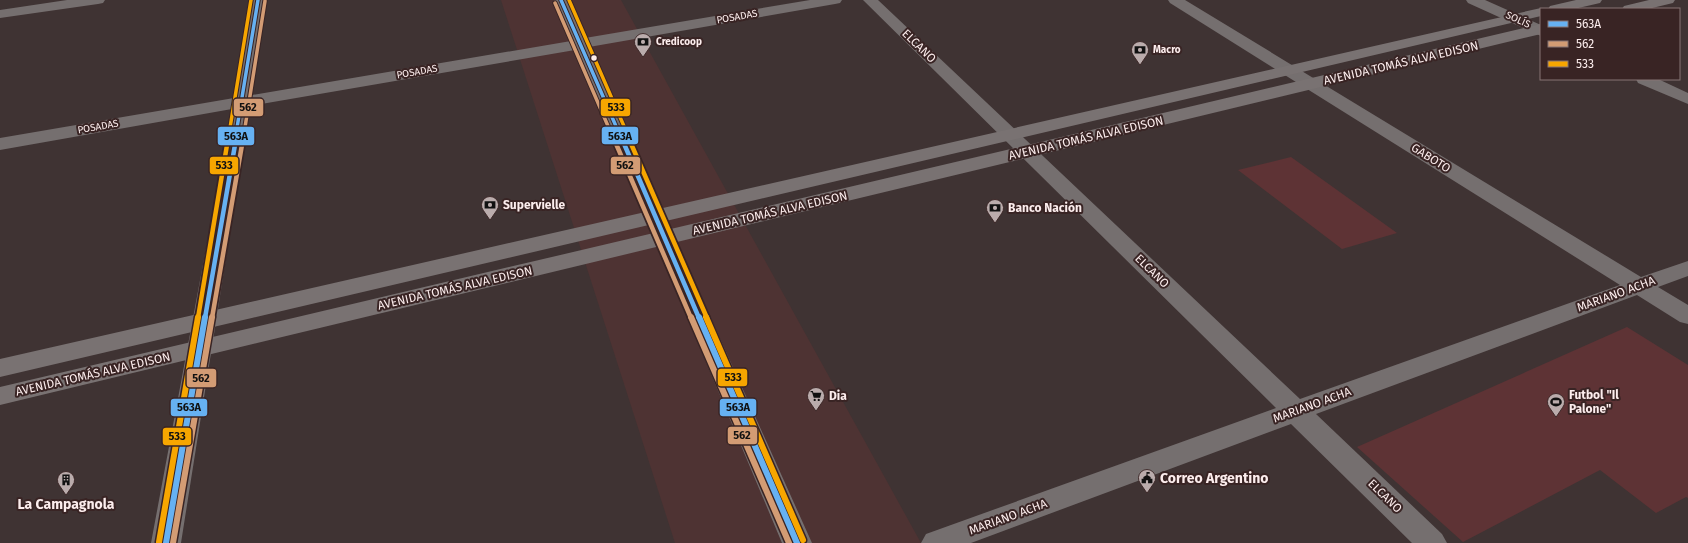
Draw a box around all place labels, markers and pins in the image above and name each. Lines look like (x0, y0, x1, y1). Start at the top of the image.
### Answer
bank icon: Credicoop (633, 32, 653, 57)
place label: Credicoop (656, 36, 702, 48)
bank icon: Macro (1130, 40, 1150, 65)
place label: Macro (1153, 44, 1181, 56)
unlabelled marker (589, 53, 599, 63)
bank icon: Supervielle (480, 195, 500, 220)
place label: Supervielle (503, 198, 566, 212)
bank icon: Banco Nación (985, 198, 1005, 223)
place label: Banco Nación (1008, 201, 1082, 215)
supermarket icon: Dia (806, 386, 826, 411)
place label: Futbol "Il Palone" (1569, 388, 1619, 416)
place label: Dia (829, 389, 847, 403)
sports icon: Futbol "Il Palone" (1546, 392, 1566, 417)
public building icon: Correo Argentino (1137, 468, 1157, 493)
building icon: La Campagnola (56, 470, 76, 495)
place label: Correo Argentino (1160, 470, 1269, 487)
place label: La Campagnola (18, 496, 115, 513)

